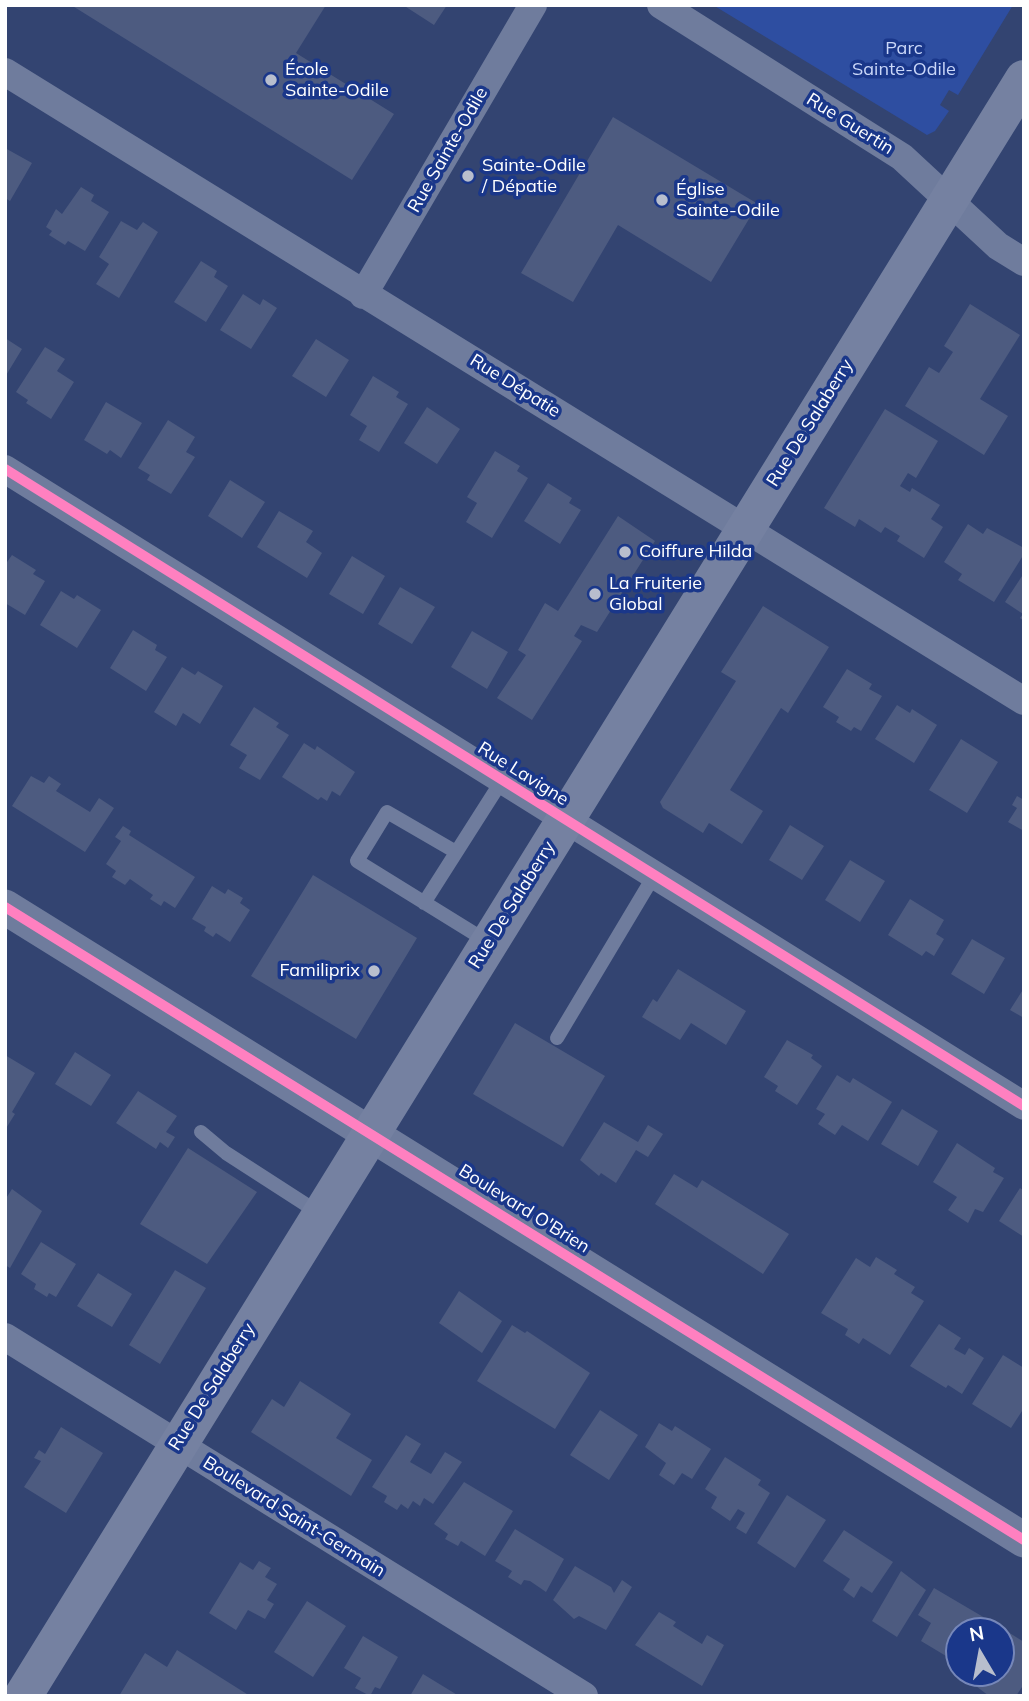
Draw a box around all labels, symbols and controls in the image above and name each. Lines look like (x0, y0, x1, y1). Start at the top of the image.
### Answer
park label: Parc Sainte-Odile (852, 38, 956, 80)
place label: École Sainte-Odile (285, 59, 389, 102)
marker: École Sainte-Odile (263, 72, 279, 88)
street label: Rue Sainte-Odile (403, 83, 493, 217)
street label: Rue Guertin (802, 89, 898, 159)
place label: Sainte-Odile / Dépatie (482, 155, 586, 198)
marker: Sainte-Odile / Dépatie (460, 168, 476, 184)
place label: Église Sainte-Odile (676, 179, 780, 222)
marker: Église Sainte-Odile (654, 192, 670, 208)
street label: Rue Dépatie (466, 350, 564, 422)
street label: Rue De Salaberry (762, 355, 858, 491)
place label: Coiffure Hilda (639, 541, 752, 563)
marker: Coiffure Hilda (617, 544, 633, 560)
place label: La Fruiterie Global (609, 573, 702, 616)
marker: La Fruiterie Global (587, 586, 603, 602)
street label: Rue Lavigne (474, 738, 572, 810)
street label: Rue De Salaberry (464, 837, 560, 973)
place label: Familiprix (280, 960, 360, 982)
marker: Familiprix (366, 963, 382, 979)
street label: Boulevard O'Brien (455, 1160, 593, 1258)
street label: Rue De Salaberry (164, 1319, 260, 1455)
street label: Boulevard Saint-Germain (199, 1452, 389, 1582)
north arrow (945, 1617, 1015, 1687)
text: N (968, 1620, 986, 1646)

